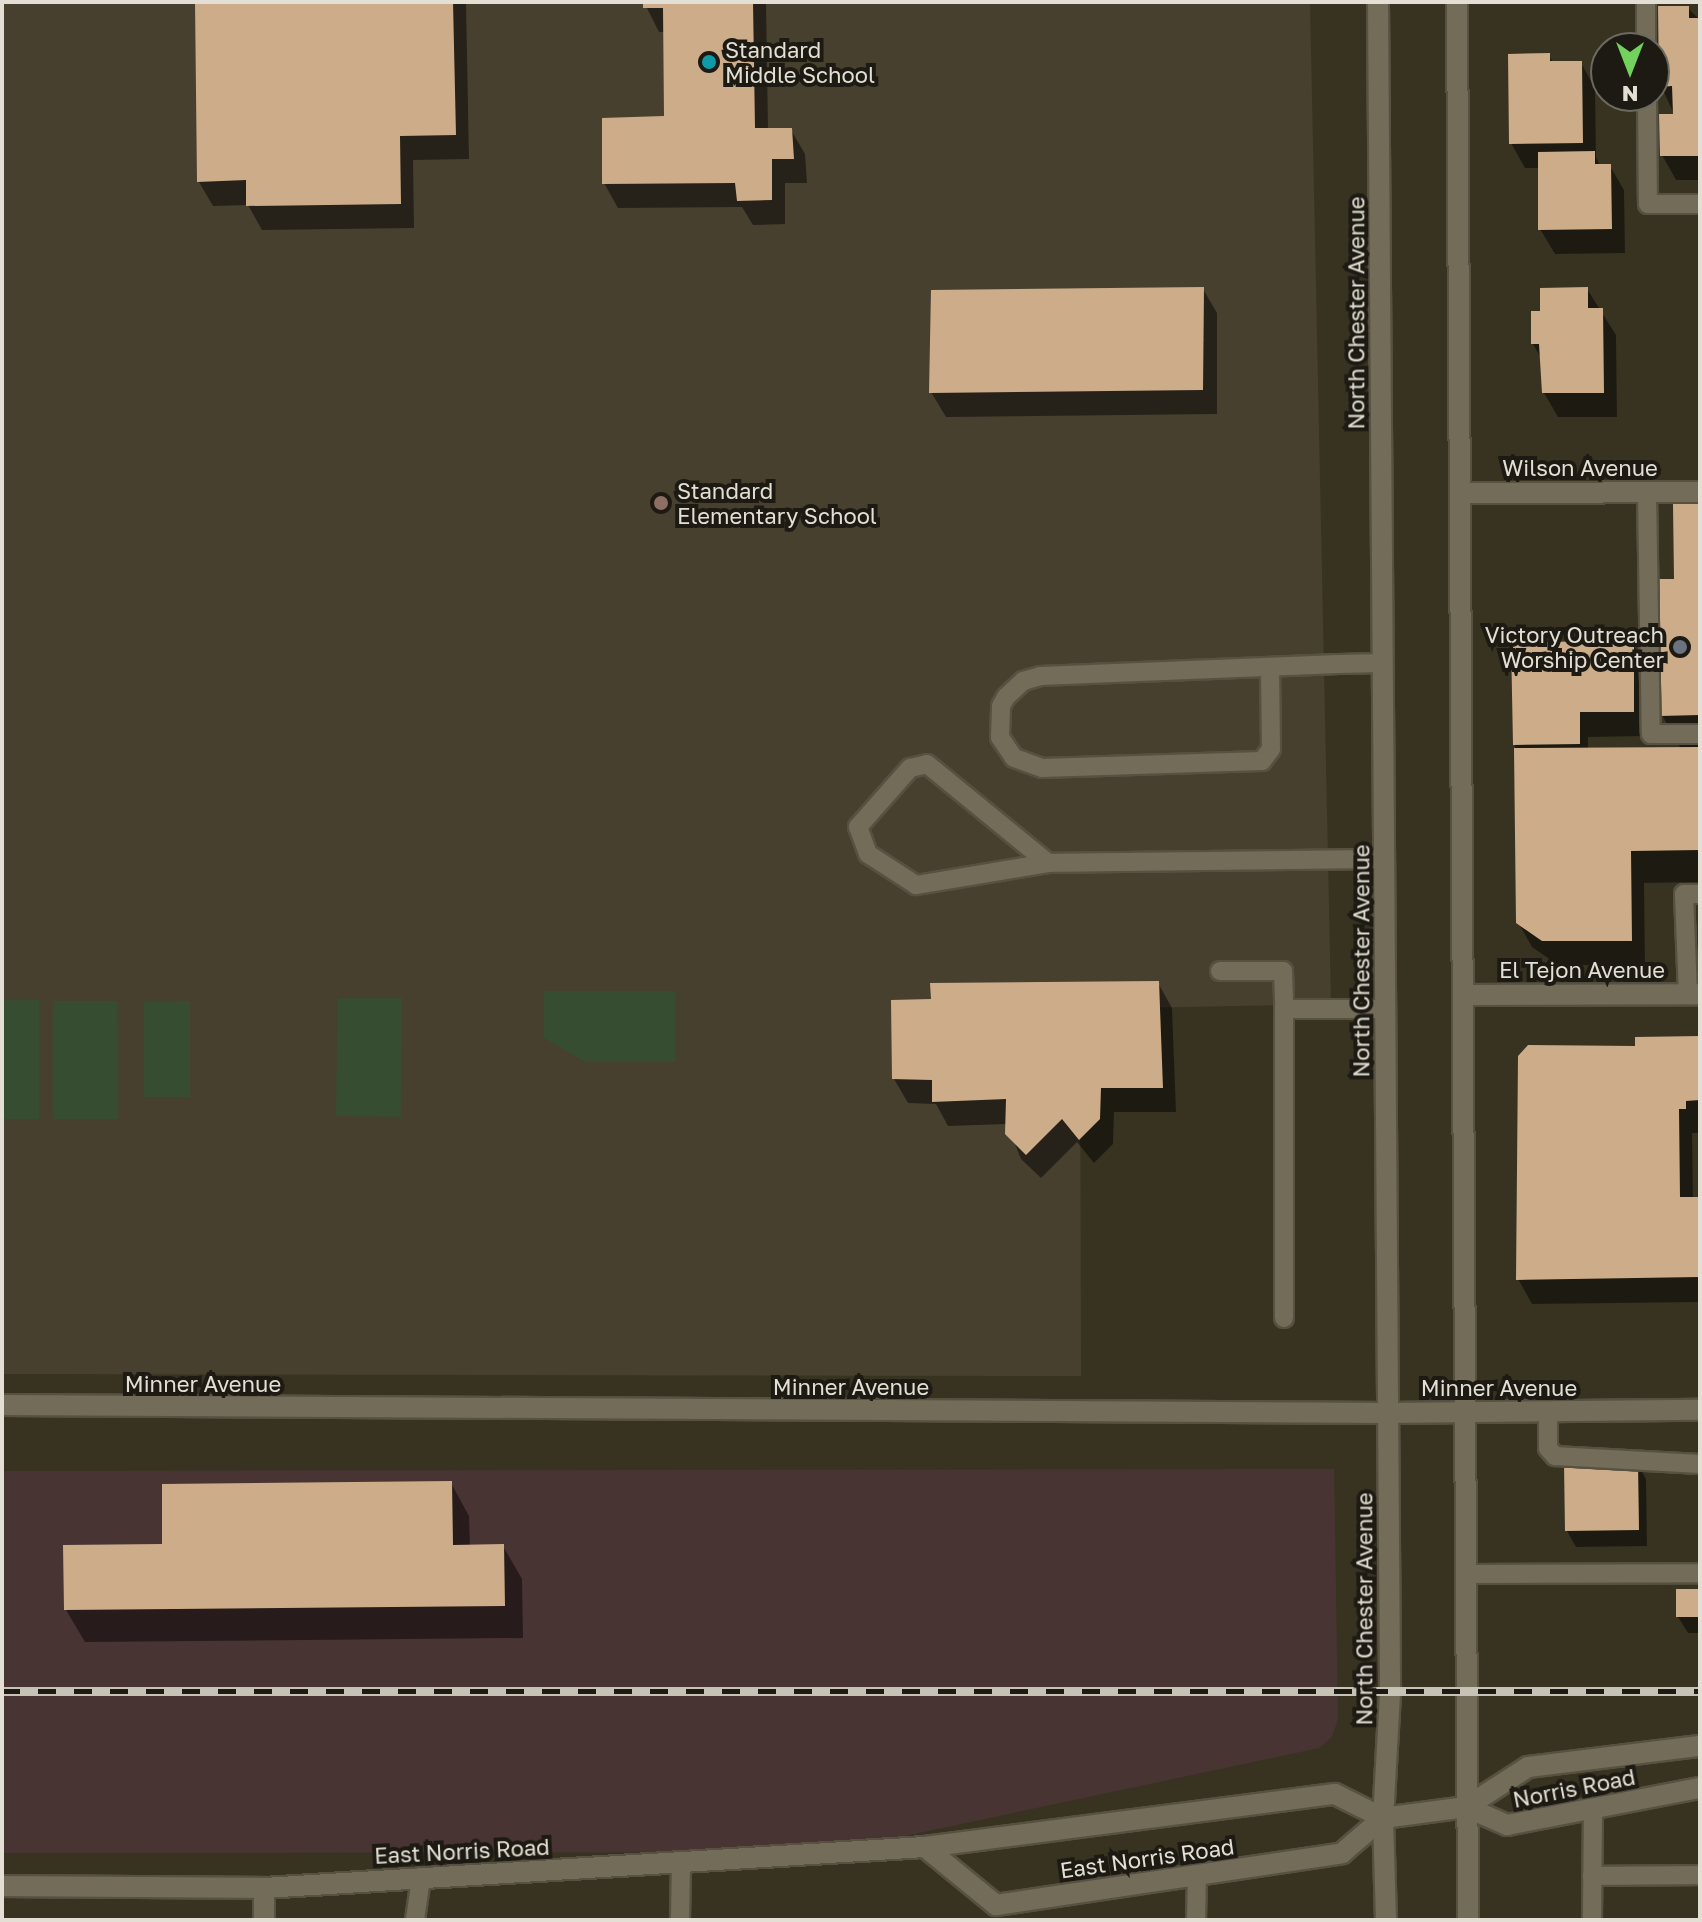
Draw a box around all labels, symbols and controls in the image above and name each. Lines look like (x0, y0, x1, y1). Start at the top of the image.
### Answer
north arrow (1590, 32, 1670, 112)
place label: Standard Middle School (725, 36, 875, 88)
marker: Standard Middle School (700, 53, 718, 71)
text: N (1622, 81, 1638, 108)
street label: North Chester Avenue (1343, 197, 1369, 429)
street label: Wilson Avenue (1502, 455, 1658, 481)
place label: Standard Elementary School (677, 477, 877, 528)
marker: Standard Elementary School (652, 494, 670, 512)
place label: Victory Outreach Worship Center (1485, 621, 1664, 672)
marker: Victory Outreach Worship Center (1671, 638, 1689, 656)
street label: North Chester Avenue (1348, 845, 1374, 1077)
street label: El Tejon Avenue (1499, 957, 1665, 983)
street label: Minner Avenue (125, 1371, 281, 1397)
street label: Minner Avenue (773, 1374, 929, 1400)
street label: Minner Avenue (1421, 1375, 1577, 1401)
street label: North Chester Avenue (1351, 1493, 1377, 1725)
street label: Norris Road (1511, 1763, 1637, 1813)
street label: East Norris Road (374, 1833, 550, 1869)
street label: East Norris Road (1058, 1833, 1236, 1883)

